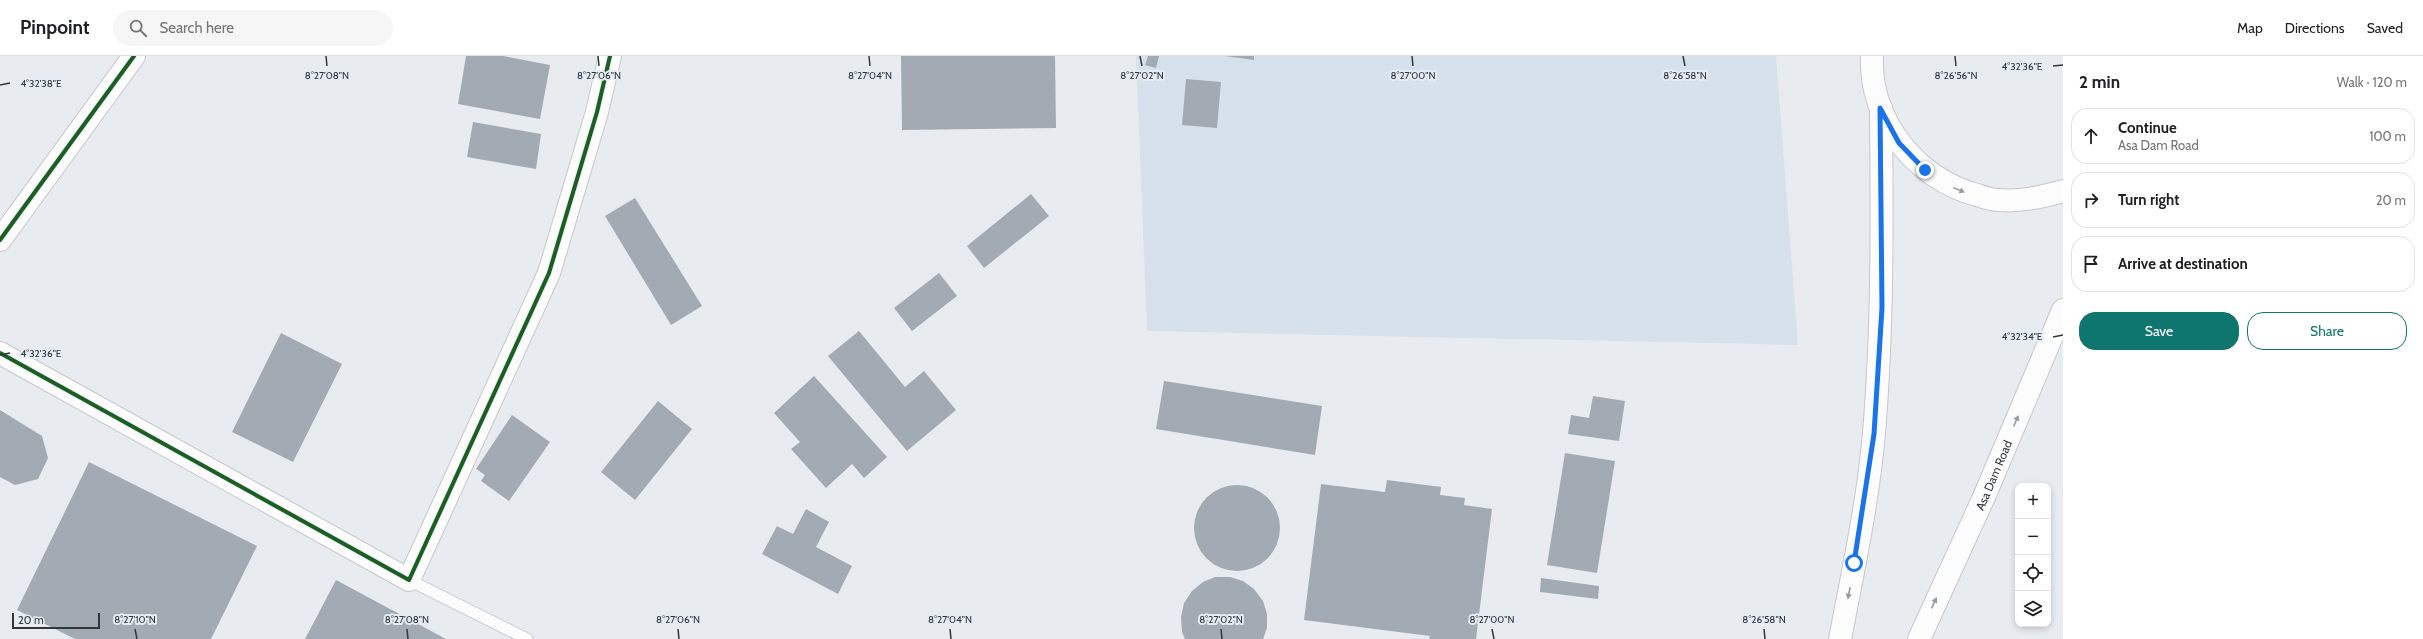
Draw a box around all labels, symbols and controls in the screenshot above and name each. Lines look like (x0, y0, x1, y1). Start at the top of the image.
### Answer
search box (113, 10, 393, 46)
text: Pinpoint (20, 16, 89, 39)
icon: search (127, 17, 149, 39)
text: Search here (159, 19, 234, 37)
text: Map (2237, 19, 2263, 37)
text: Directions (2285, 19, 2345, 37)
text: Saved (2367, 19, 2403, 37)
text: 4°32'36"E (2002, 60, 2043, 73)
text: 8°27'08"N (305, 69, 349, 82)
text: 8°27'06"N (577, 69, 621, 82)
text: 8°27'04"N (848, 69, 892, 82)
text: 8°27'02"N (1120, 69, 1164, 82)
text: 8°27'00"N (1390, 69, 1436, 82)
text: 8°26'58"N (1663, 69, 1707, 82)
text: 8°26'56"N (1935, 69, 1977, 82)
text: 2 min (2079, 72, 2120, 92)
text: Walk · 120 m (2337, 74, 2407, 90)
text: 4°32'38"E (20, 77, 62, 90)
text: Continue (2118, 119, 2177, 137)
icon: ahead (2080, 125, 2102, 147)
text: 100 m (2369, 128, 2406, 144)
text: Asa Dam Road (2118, 137, 2199, 153)
route end (1916, 161, 1934, 179)
one-way arrow (1954, 187, 1966, 193)
icon: right (2080, 189, 2102, 211)
text: Turn right (2118, 191, 2179, 209)
text: 20 m (2376, 192, 2406, 208)
icon: arrive (2080, 253, 2102, 275)
text: Arrive at destination (2118, 255, 2248, 273)
button: Save (2079, 312, 2239, 350)
button: Share (2247, 312, 2407, 350)
text: 4°32'34"E (2002, 330, 2043, 343)
text: 4°32'36"E (21, 347, 62, 360)
one-way arrow (2013, 415, 2019, 426)
street label: Asa Dam Road (1972, 438, 2015, 512)
map controls (2015, 483, 2051, 627)
button: + (2015, 483, 2051, 519)
button: − (2015, 519, 2051, 555)
route start (1845, 554, 1863, 572)
button: locate (2015, 555, 2051, 591)
one-way arrow (1845, 587, 1851, 599)
button: layers (2015, 591, 2051, 627)
one-way arrow (1931, 597, 1937, 609)
scale bar (12, 611, 100, 630)
text: 20 m (18, 613, 44, 627)
text: 8°27'10"N (114, 613, 156, 626)
text: 8°27'08"N (385, 613, 429, 626)
text: 8°27'06"N (656, 613, 700, 626)
text: 8°27'04"N (928, 613, 972, 626)
text: 8°27'02"N (1199, 613, 1243, 626)
text: 8°27'00"N (1469, 613, 1515, 626)
text: 8°26'58"N (1742, 613, 1786, 626)

